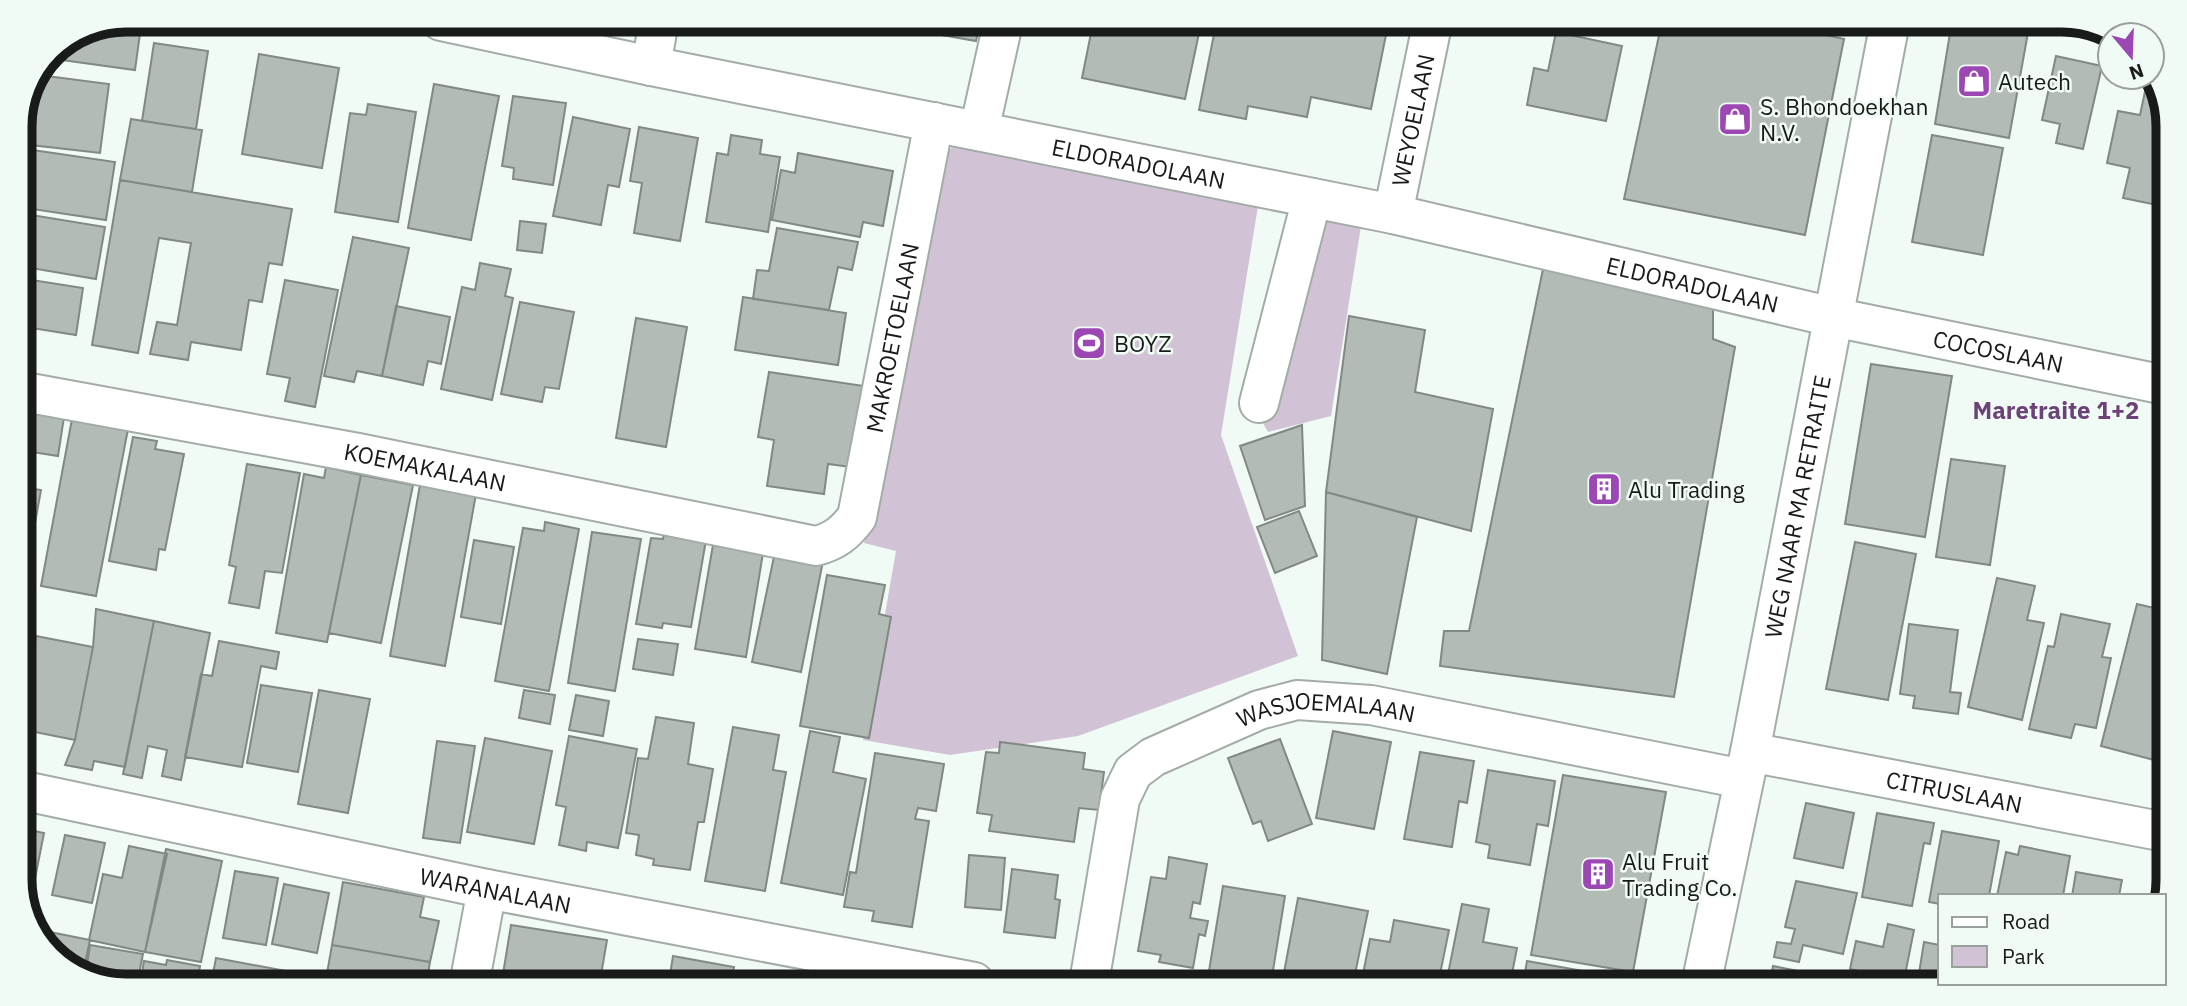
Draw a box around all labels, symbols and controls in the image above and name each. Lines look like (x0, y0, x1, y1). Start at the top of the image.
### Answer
north arrow (2096, 21, 2166, 91)
street label: WEYOELAAN (1384, 51, 1441, 189)
text: N (2126, 58, 2147, 86)
shop icon: Autech (1955, 62, 1993, 100)
place label: Autech (1998, 66, 2071, 96)
place label: S. Bhondoekhan N.V. (1760, 91, 1928, 147)
shop icon: S. Bhondoekhan N.V. (1716, 100, 1754, 138)
street label: ELDORADOLAAN (1049, 131, 1228, 195)
street label: MAKROETOELAAN (859, 240, 925, 435)
street label: ELDORADOLAAN (1603, 249, 1782, 319)
street label: COCOSLAAN (1931, 323, 2066, 379)
sports icon: BOYZ (1070, 324, 1108, 362)
place label: BOYZ (1114, 328, 1172, 358)
street label: WEG NAAR MA RETRAITE (1757, 373, 1837, 640)
district label: Maretraite 1+2 (1973, 394, 2139, 426)
street label: KOEMAKALAAN (342, 436, 509, 498)
building icon: Alu Trading (1585, 470, 1623, 508)
place label: Alu Trading (1628, 474, 1745, 504)
street label: WASJOEMALAAN (1232, 685, 1418, 733)
street label: CITRUSLAAN (1884, 764, 2025, 819)
place label: Alu Fruit Trading Co. (1622, 846, 1737, 902)
building icon: Alu Fruit Trading Co. (1579, 855, 1617, 893)
street label: WARANALAAN (417, 860, 574, 920)
legend (1938, 894, 2166, 985)
text: Road (2002, 907, 2050, 935)
text: Park (2002, 942, 2045, 970)

